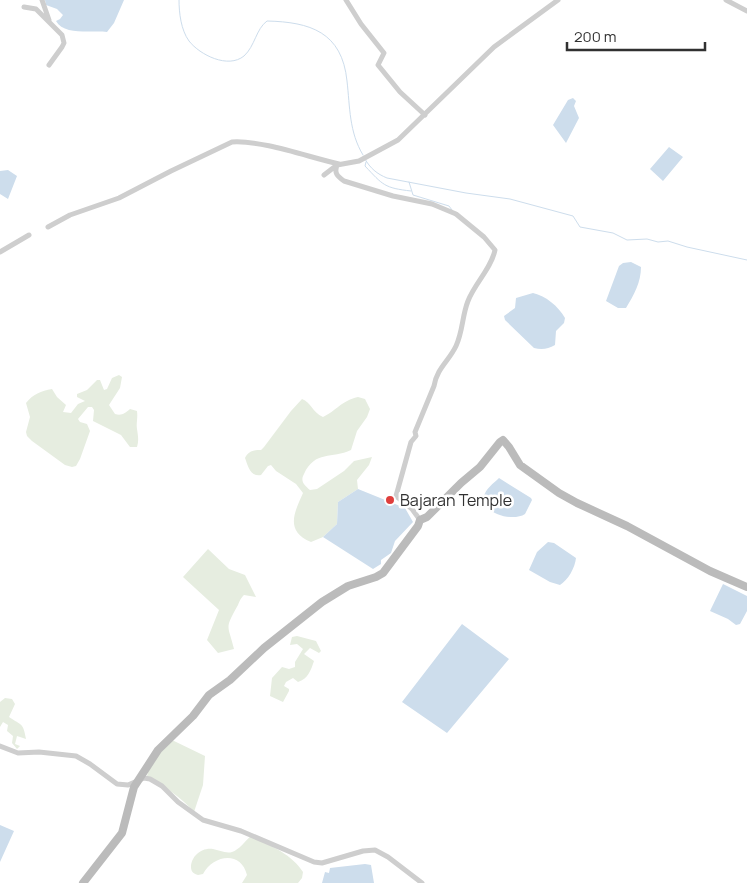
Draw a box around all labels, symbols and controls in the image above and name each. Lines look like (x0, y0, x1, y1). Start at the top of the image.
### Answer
scale bar (567, 20, 704, 52)
text: 200 m (574, 26, 617, 47)
place label: Bajaran Temple (400, 489, 512, 511)
marker: Bajaran Temple (384, 494, 396, 506)

